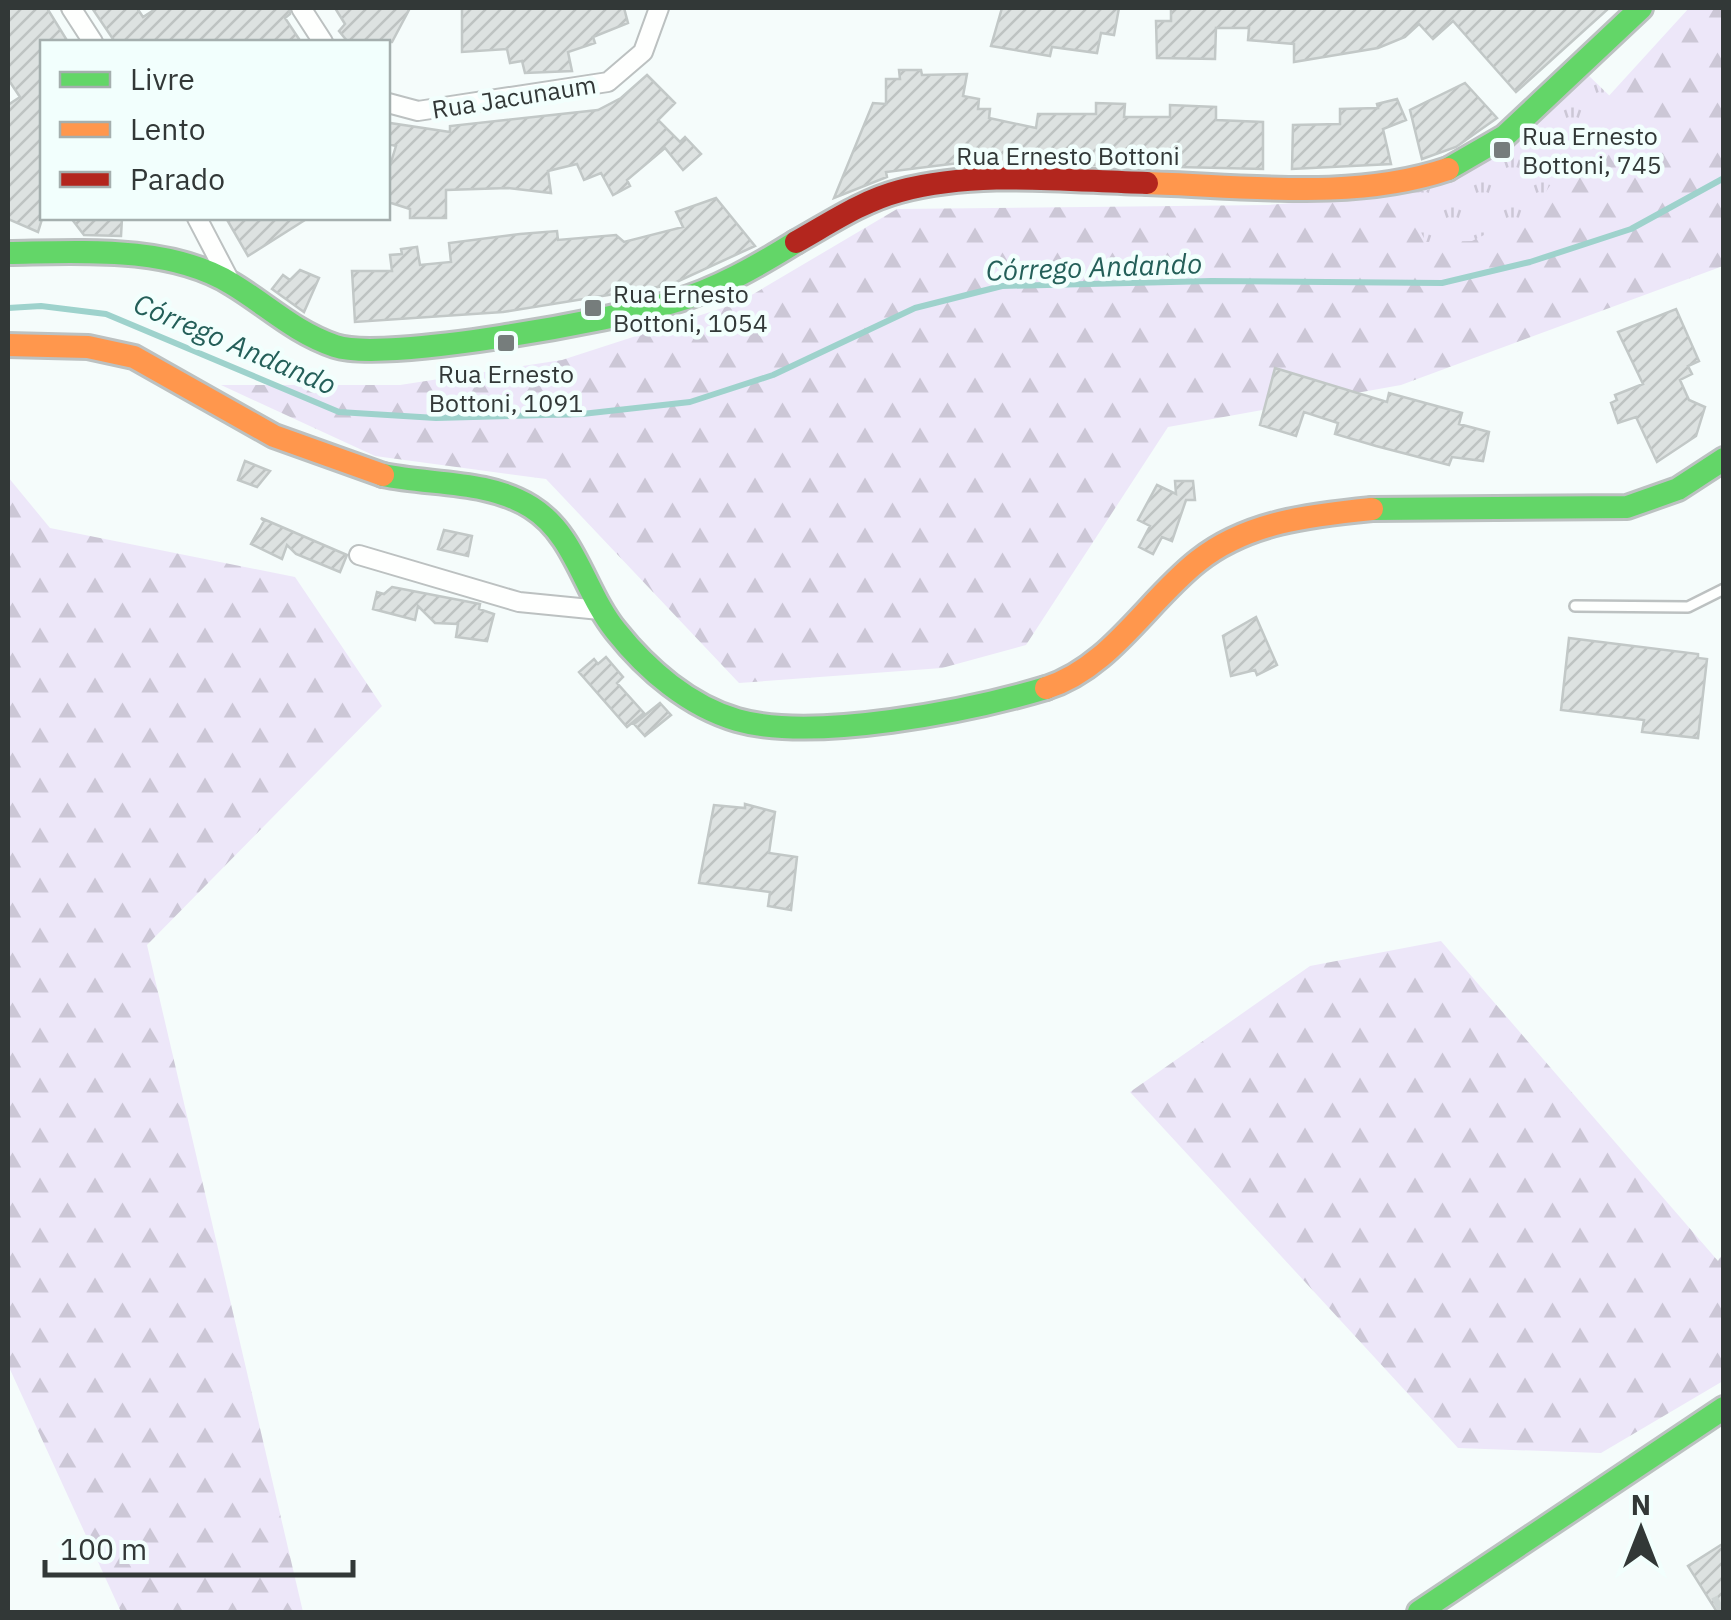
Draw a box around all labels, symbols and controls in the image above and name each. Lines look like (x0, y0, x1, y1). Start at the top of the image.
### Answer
legend (40, 40, 390, 220)
text: Livre (130, 59, 195, 98)
street label: Rua Jacunaum (429, 67, 598, 126)
text: Lento (130, 109, 205, 148)
place label: Rua Ernesto Bottoni, 745 (1522, 119, 1662, 181)
street label: Rua Ernesto Bottoni (956, 139, 1180, 172)
marker: Rua Ernesto Bottoni, 745 (1491, 139, 1513, 161)
text: Parado (130, 159, 225, 198)
water label: Córrego Andando (985, 244, 1203, 289)
place label: Rua Ernesto Bottoni, 1054 (613, 277, 768, 339)
water label: Córrego Andando (128, 284, 342, 403)
marker: Rua Ernesto Bottoni, 1054 (582, 297, 604, 319)
marker: Rua Ernesto Bottoni, 1091 (495, 332, 517, 354)
place label: Rua Ernesto Bottoni, 1091 (429, 357, 583, 419)
north arrow (1591, 1480, 1691, 1580)
text: N (1631, 1486, 1651, 1523)
scale bar (45, 1515, 352, 1577)
text: 100 m (60, 1529, 147, 1568)

